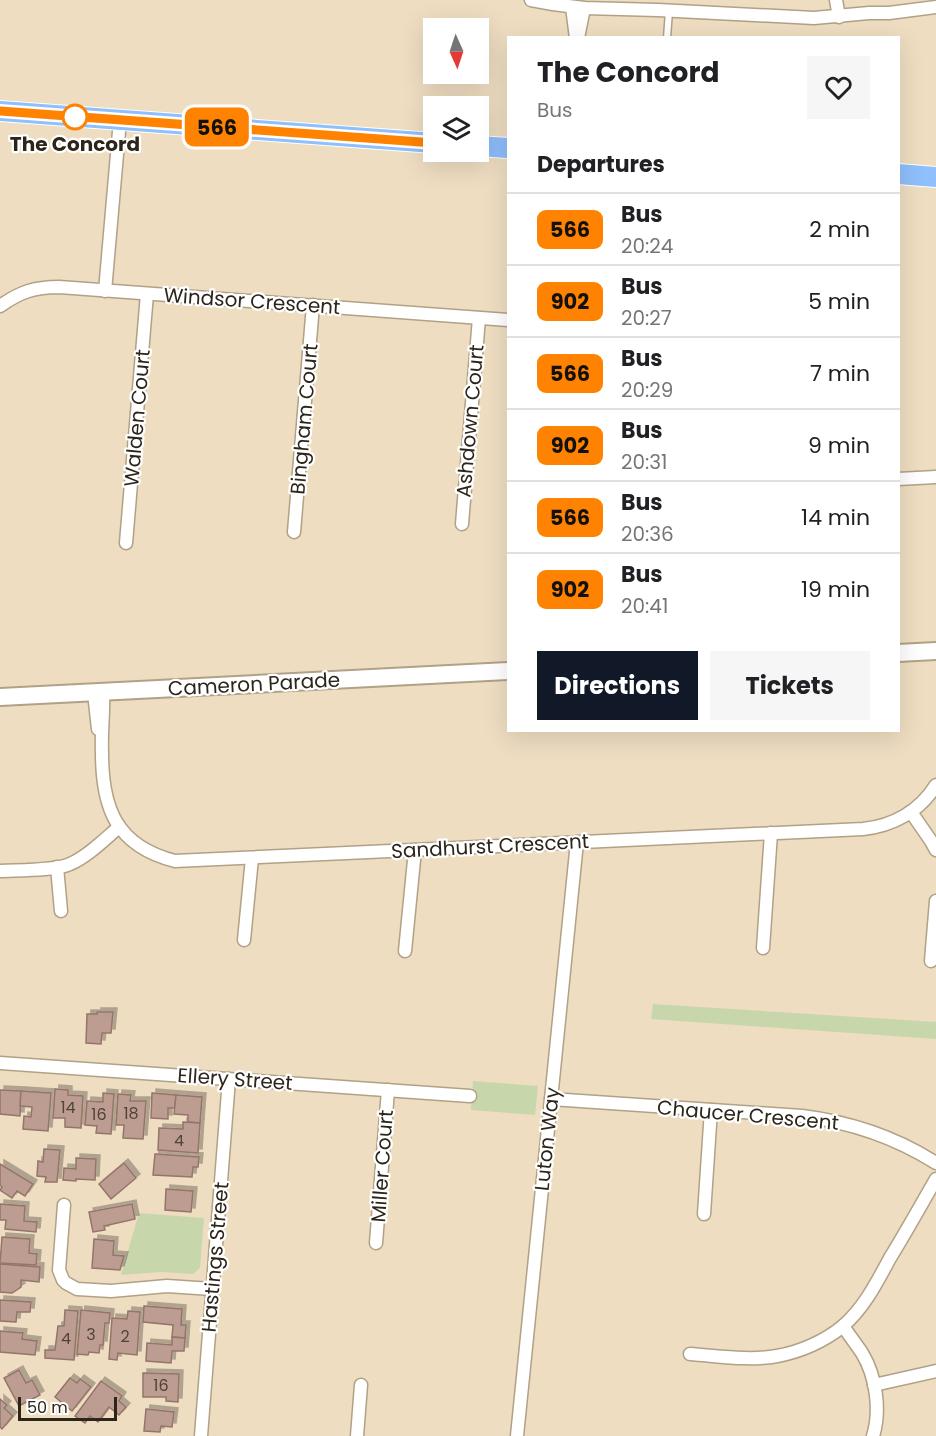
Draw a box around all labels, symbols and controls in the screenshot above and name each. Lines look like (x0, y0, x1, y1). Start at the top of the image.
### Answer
north arrow (423, 18, 489, 84)
map controls (423, 18, 489, 162)
text: The Concord (537, 53, 719, 92)
button: heart (807, 56, 870, 119)
button: layers (423, 96, 489, 162)
text: Bus (537, 96, 573, 124)
marker: The Concord (62, 104, 88, 130)
line badge: 566 (182, 108, 252, 146)
text: 566 (197, 113, 237, 142)
place label: The Concord (10, 130, 140, 158)
text: Departures (537, 149, 665, 180)
text: Bus (621, 199, 663, 230)
text: 2 min (809, 214, 870, 245)
text: 566 (550, 215, 590, 244)
text: 20:24 (621, 232, 673, 260)
text: Bus (621, 271, 663, 302)
street label: Windsor Crescent (163, 281, 341, 321)
text: 5 min (808, 286, 870, 317)
text: 902 (551, 287, 589, 316)
text: 20:27 (621, 304, 672, 332)
street label: Bingham Court (283, 342, 325, 496)
street label: Ashdown Court (449, 343, 491, 499)
text: Bus (621, 343, 663, 374)
street label: Walden Court (117, 348, 157, 488)
text: 7 min (810, 358, 870, 389)
text: 566 (550, 359, 590, 388)
text: 20:29 (621, 376, 673, 404)
text: Bus (621, 415, 663, 446)
text: 9 min (808, 430, 870, 461)
text: 902 (551, 431, 589, 460)
text: 20:31 (621, 448, 668, 476)
text: Bus (621, 487, 663, 518)
text: 14 min (801, 502, 870, 533)
text: 566 (550, 503, 590, 532)
text: 20:36 (621, 520, 674, 548)
text: Bus (621, 559, 663, 590)
text: 19 min (801, 574, 870, 605)
text: 902 (551, 575, 589, 604)
text: 20:41 (621, 592, 668, 620)
button: Directions (537, 651, 698, 720)
button: Tickets (710, 651, 870, 720)
street label: Cameron Parade (167, 666, 341, 702)
street label: Sandhurst Crescent (390, 827, 590, 865)
street label: Ellery Street (177, 1061, 293, 1097)
street label: Luton Way (528, 1086, 566, 1192)
street label: Chaucer Crescent (656, 1093, 840, 1137)
house number: 14 (60, 1096, 76, 1119)
house number: 18 (123, 1102, 139, 1125)
house number: 16 (91, 1103, 107, 1126)
street label: Miller Court (364, 1109, 400, 1223)
house number: 4 (174, 1129, 184, 1152)
street label: Hastings Street (194, 1181, 236, 1333)
house number: 3 (86, 1323, 96, 1346)
house number: 2 (120, 1325, 130, 1348)
house number: 4 (61, 1327, 71, 1350)
house number: 16 (153, 1374, 169, 1397)
scale bar (18, 1394, 117, 1422)
text: 50 m (27, 1396, 68, 1419)

